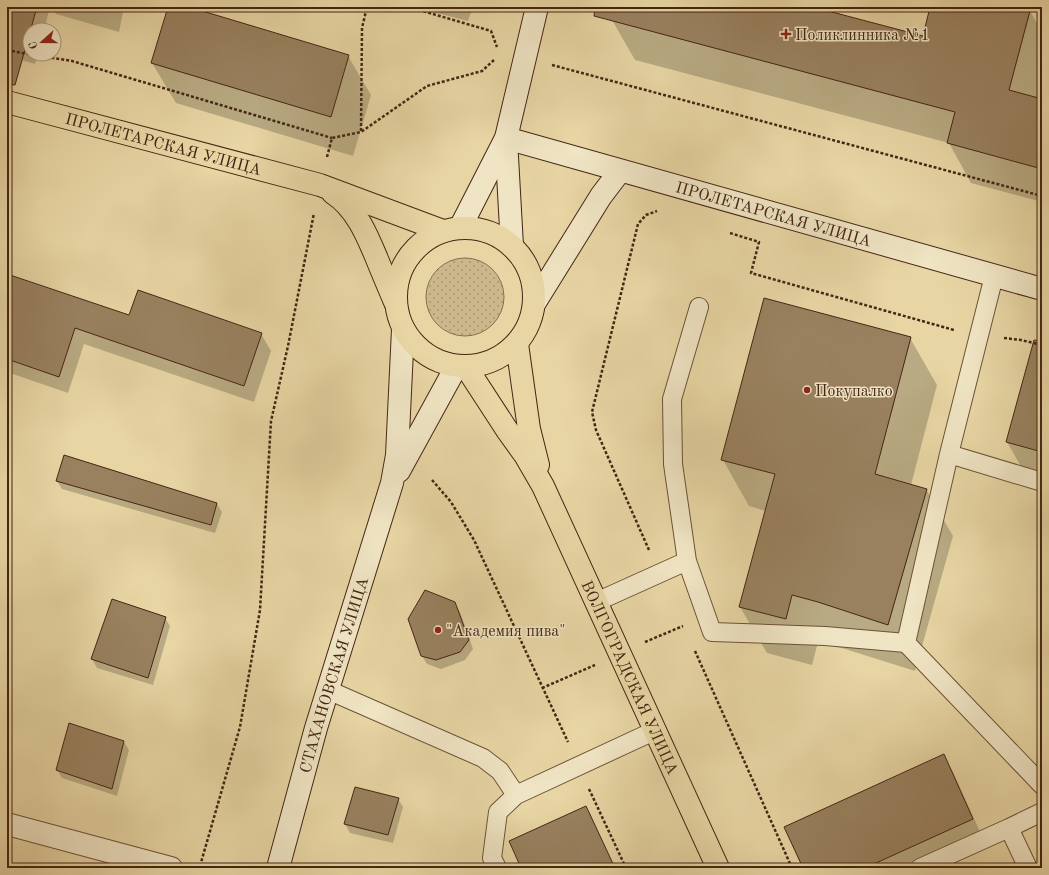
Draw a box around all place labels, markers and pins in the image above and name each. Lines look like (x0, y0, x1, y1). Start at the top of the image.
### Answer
marker: Поликлинника №1 (780, 28, 792, 40)
place label: Поликлинника №1 (795, 28, 930, 44)
place label: Покупалко (815, 384, 893, 400)
marker: Покупалко (802, 385, 812, 395)
place label: "Академия пива" (446, 624, 566, 640)
marker: "Академия пива" (433, 625, 443, 635)

